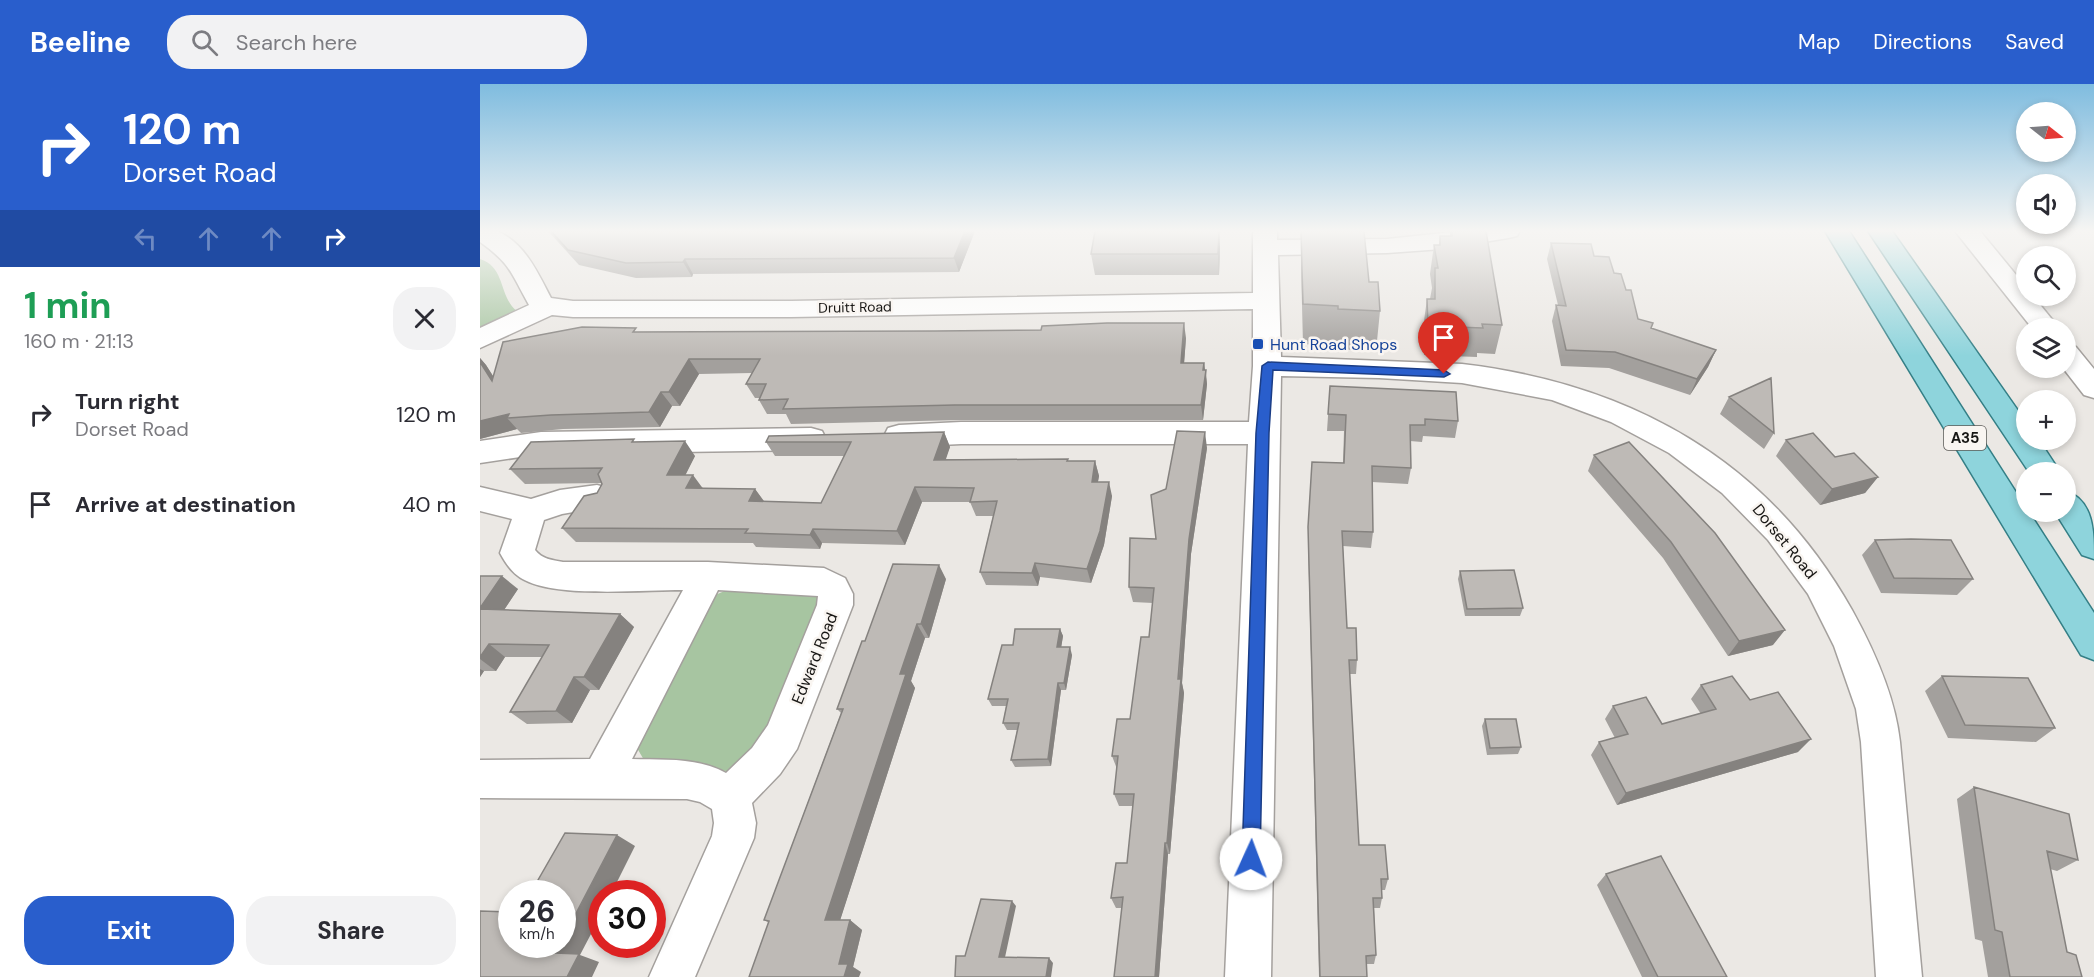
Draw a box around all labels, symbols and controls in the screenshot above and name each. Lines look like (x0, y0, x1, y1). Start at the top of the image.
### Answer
search box (167, 15, 587, 69)
text: Beeline (30, 24, 131, 61)
icon: search (188, 26, 221, 59)
text: Search here (236, 28, 357, 57)
text: Map (1798, 28, 1840, 56)
text: Directions (1873, 28, 1972, 56)
text: Saved (2005, 28, 2064, 56)
text: 120 m (123, 102, 241, 157)
north arrow (2016, 102, 2076, 162)
map controls (2016, 102, 2076, 522)
icon: right (24, 108, 102, 186)
text: Dorset Road (123, 155, 277, 190)
button: sound (2016, 174, 2076, 234)
icon: left (129, 222, 162, 255)
icon: ahead (192, 222, 225, 255)
icon: ahead (255, 222, 288, 255)
icon: right (318, 222, 351, 255)
button: search (2016, 246, 2076, 306)
text: 1 min (24, 282, 112, 329)
button: close (393, 287, 456, 350)
street label: Druitt Road (818, 297, 892, 317)
pin (1418, 312, 1469, 374)
button: layers (2016, 318, 2076, 378)
icon: arrive (1427, 321, 1460, 354)
text: 160 m · 21:13 (24, 328, 134, 354)
place label: Hunt Road Shops (1270, 334, 1397, 355)
marker: Hunt Road Shops (1251, 337, 1265, 351)
text: Turn right (75, 387, 180, 416)
button: + (2016, 390, 2076, 450)
icon: right (24, 398, 57, 431)
text: 120 m (396, 400, 456, 429)
text: Dorset Road (75, 416, 189, 442)
road number: A35 (1944, 426, 1986, 450)
button: − (2016, 462, 2076, 522)
icon: arrive (24, 488, 57, 521)
text: Arrive at destination (75, 490, 296, 519)
text: 40 m (402, 490, 456, 519)
street label: Dorset Road (1748, 499, 1821, 583)
street label: Edward Road (787, 609, 842, 707)
position arrow (1219, 827, 1283, 891)
speed limit sign: 30 (588, 880, 666, 958)
text: 26 (519, 892, 555, 931)
button: Exit (24, 896, 234, 965)
button: Share (246, 896, 456, 965)
text: km/h (519, 924, 555, 944)

